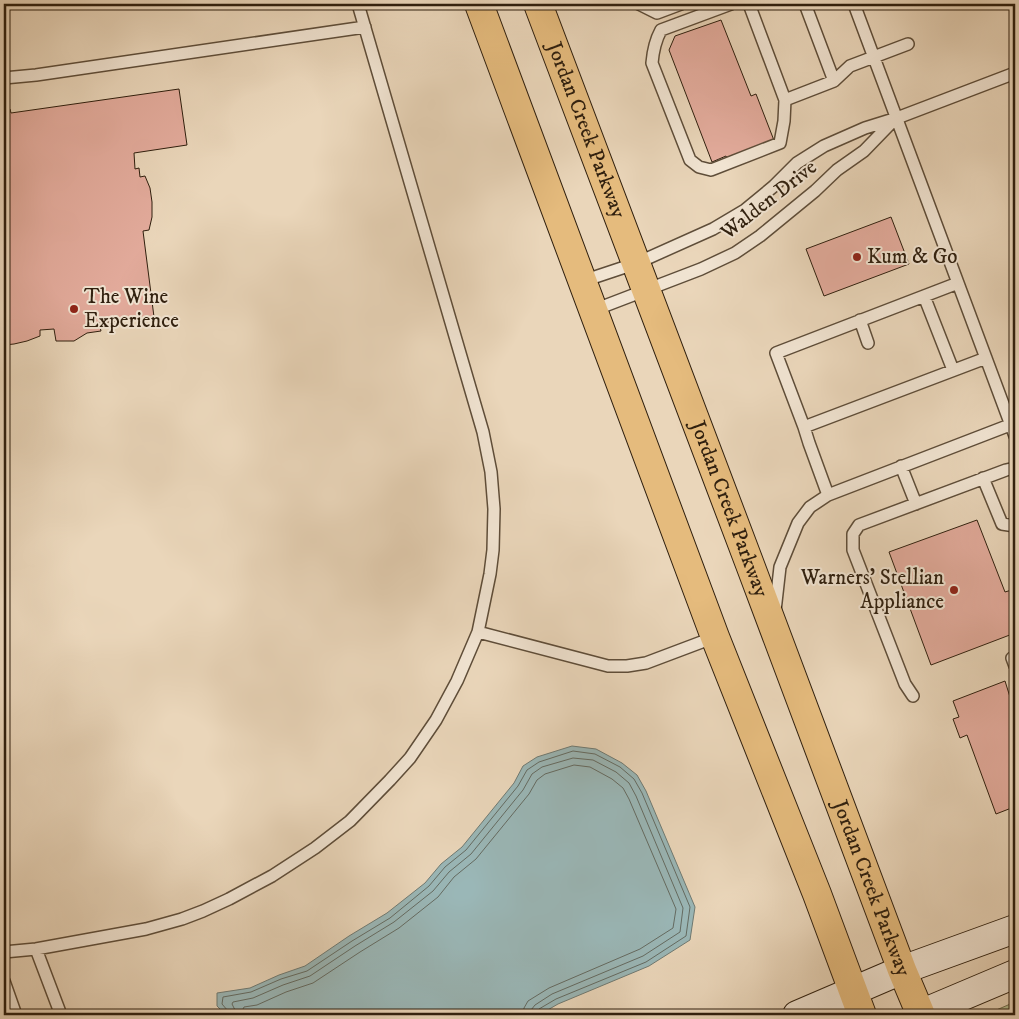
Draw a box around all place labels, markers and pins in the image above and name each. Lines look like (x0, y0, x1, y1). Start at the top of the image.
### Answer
place label: Kum & Go (867, 244, 958, 270)
marker: Kum & Go (851, 251, 863, 263)
place label: The Wine Experience (84, 284, 179, 334)
marker: The Wine Experience (68, 303, 80, 315)
place label: Warners' Stellian Appliance (800, 565, 944, 615)
marker: Warners' Stellian Appliance (948, 584, 960, 596)

